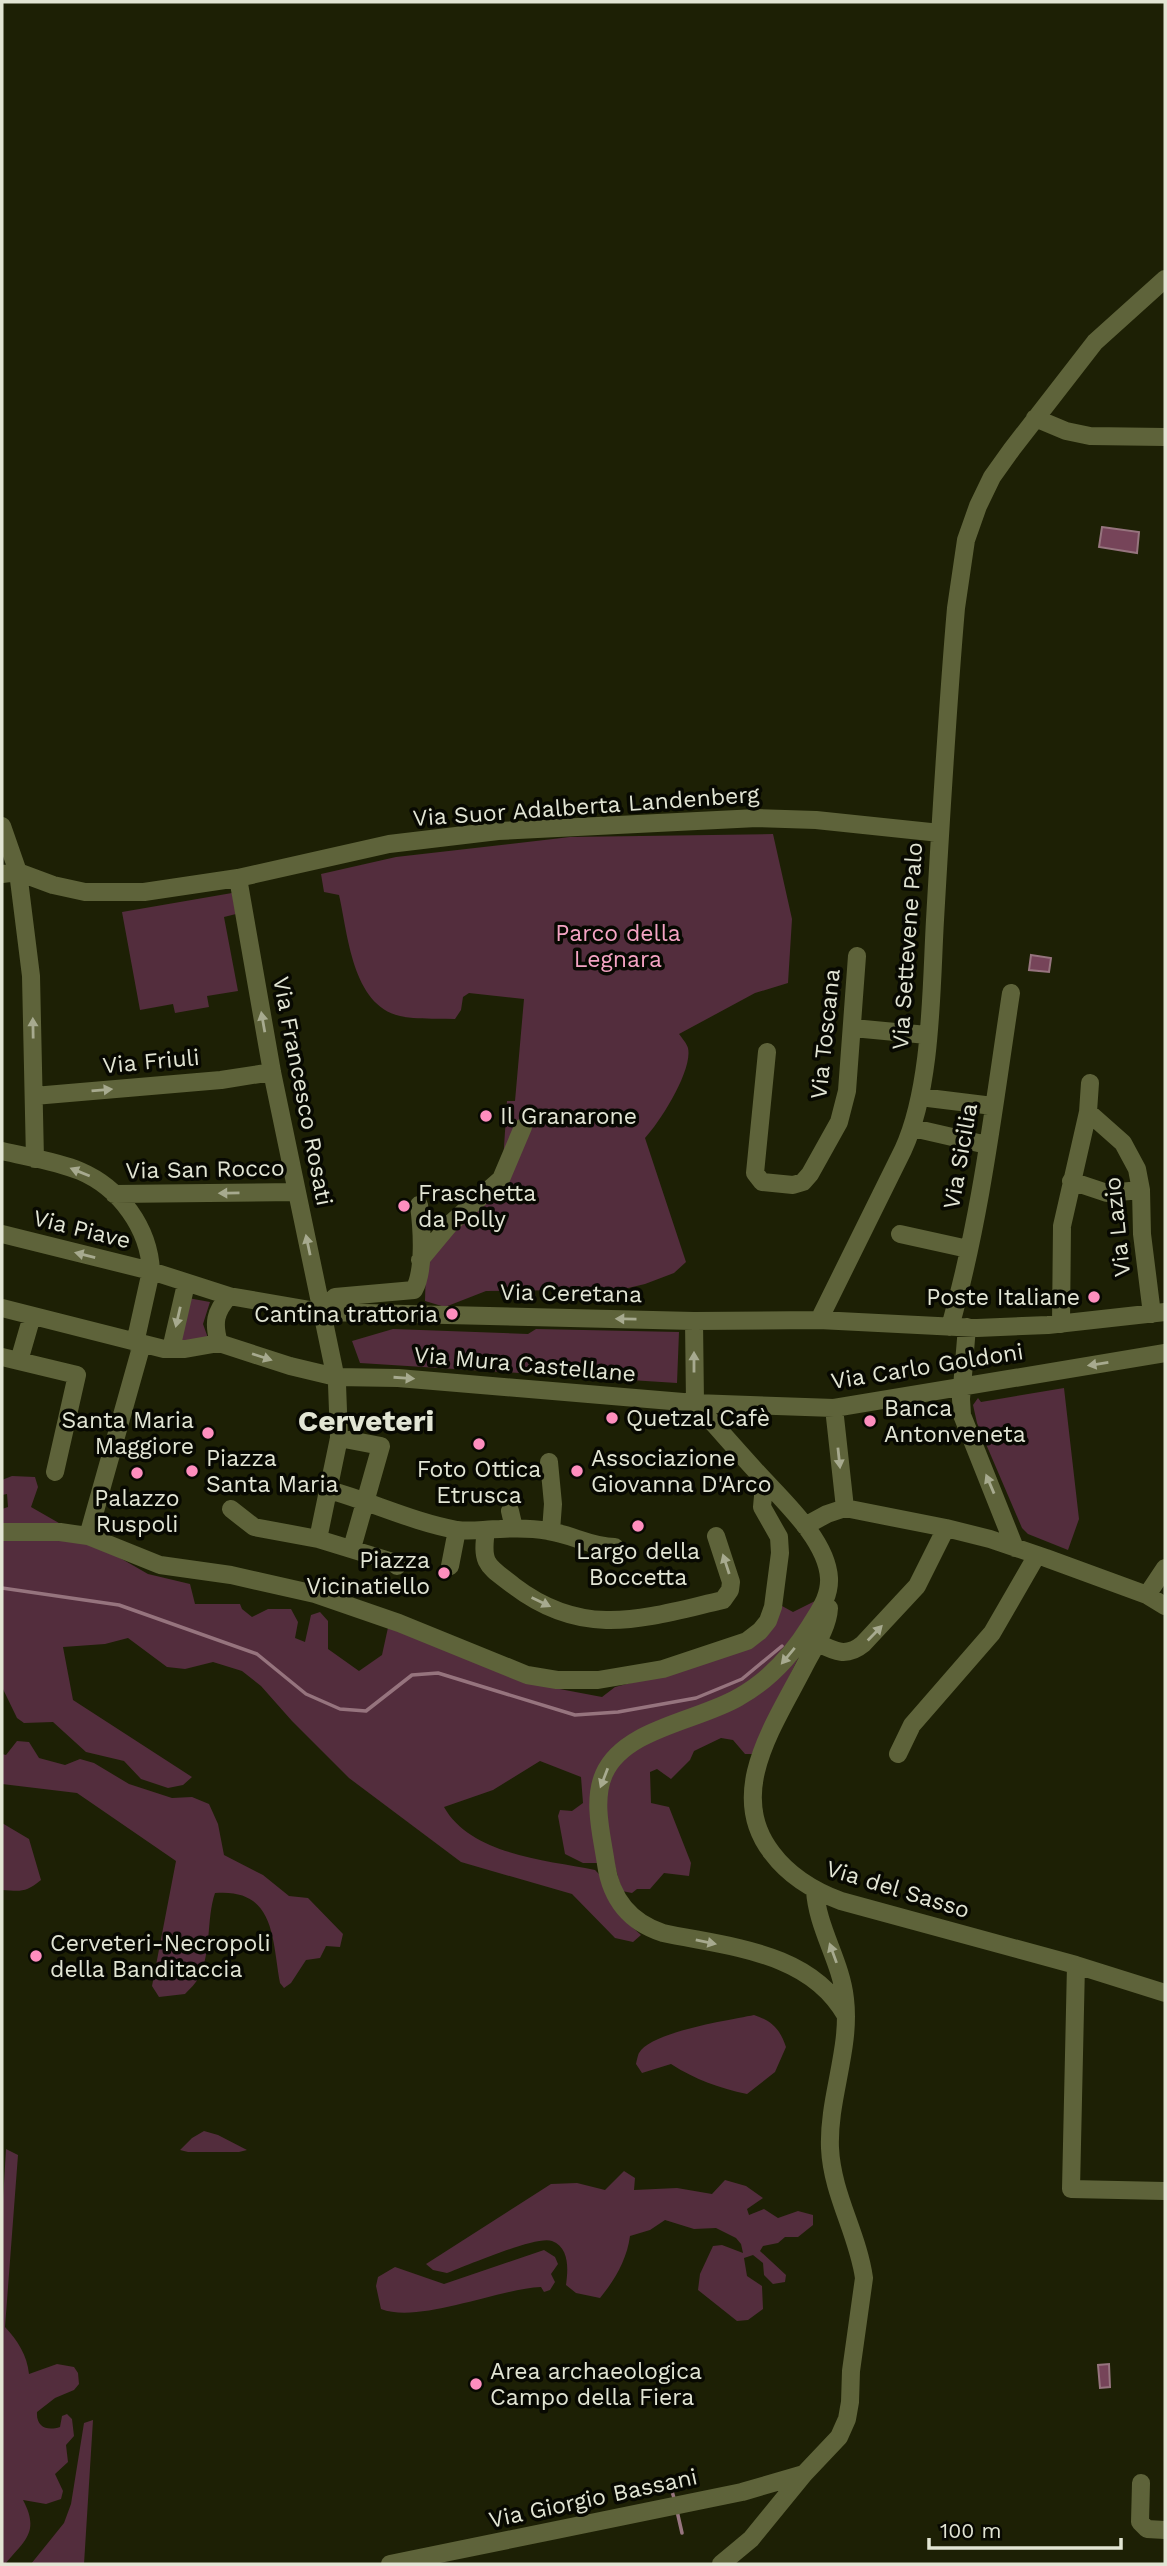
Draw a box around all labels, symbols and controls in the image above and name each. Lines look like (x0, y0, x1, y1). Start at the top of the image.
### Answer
street label: Via Suor Adalberta Landenberg (412, 781, 761, 832)
street label: Via Settevene Palo (887, 841, 928, 1051)
park label: Parco della Legnara (555, 920, 681, 973)
street label: Via Toscana (805, 967, 846, 1101)
street label: Via Francesco Rosati (267, 974, 338, 1208)
one-way arrow (257, 1011, 268, 1033)
one-way arrow (27, 1017, 39, 1039)
street label: Via Friuli (101, 1044, 201, 1079)
one-way arrow (91, 1084, 113, 1095)
street label: Via Sicilia (938, 1101, 983, 1211)
place label: Il Granarone (500, 1103, 637, 1130)
marker: Il Granarone (478, 1108, 494, 1124)
street label: Via San Rocco (125, 1155, 285, 1184)
one-way arrow (70, 1167, 91, 1178)
street label: Via Lazio (1099, 1176, 1136, 1278)
place label: Fraschetta da Polly (418, 1180, 536, 1233)
one-way arrow (218, 1187, 240, 1199)
marker: Fraschetta da Polly (396, 1198, 412, 1214)
street label: Via Piave (30, 1204, 133, 1255)
one-way arrow (303, 1234, 314, 1256)
one-way arrow (74, 1249, 96, 1260)
street label: Via Ceretana (500, 1279, 642, 1308)
place label: Poste Italiane (926, 1284, 1080, 1311)
marker: Poste Italiane (1086, 1289, 1102, 1305)
place label: Cantina trattoria (254, 1301, 438, 1328)
one-way arrow (173, 1306, 184, 1328)
marker: Cantina trattoria (444, 1306, 460, 1322)
one-way arrow (615, 1314, 637, 1325)
street label: Via Carlo Goldoni (829, 1338, 1025, 1395)
street label: Via Mura Castellane (413, 1341, 637, 1388)
one-way arrow (689, 1351, 700, 1373)
one-way arrow (251, 1352, 272, 1363)
one-way arrow (1087, 1359, 1109, 1370)
one-way arrow (393, 1373, 415, 1384)
place label: Banca Antonveneta (884, 1395, 1026, 1448)
district label: Cerveteri (298, 1403, 434, 1438)
place label: Quetzal Cafè (626, 1405, 770, 1432)
place label: Santa Maria Maggiore (61, 1407, 194, 1460)
marker: Quetzal Cafè (604, 1410, 620, 1426)
marker: Banca Antonveneta (862, 1413, 878, 1429)
marker: Santa Maria Maggiore (200, 1425, 216, 1441)
marker: Foto Ottica Etrusca (471, 1436, 487, 1452)
place label: Piazza Santa Maria (206, 1445, 339, 1498)
place label: Associazione Giovanna D'Arco (591, 1445, 772, 1498)
one-way arrow (834, 1447, 845, 1469)
place label: Foto Ottica Etrusca (417, 1456, 541, 1509)
marker: Piazza Santa Maria (184, 1463, 200, 1479)
marker: Associazione Giovanna D'Arco (569, 1463, 585, 1479)
marker: Palazzo Ruspoli (129, 1465, 145, 1481)
one-way arrow (984, 1473, 995, 1494)
place label: Palazzo Ruspoli (94, 1485, 180, 1538)
marker: Largo della Boccetta (630, 1518, 646, 1534)
place label: Largo della Boccetta (576, 1538, 700, 1591)
place label: Piazza Vicinatiello (306, 1547, 430, 1600)
one-way arrow (720, 1553, 730, 1574)
marker: Piazza Vicinatiello (436, 1565, 452, 1581)
one-way arrow (531, 1597, 551, 1608)
one-way arrow (866, 1624, 883, 1641)
one-way arrow (781, 1647, 796, 1664)
one-way arrow (598, 1768, 609, 1789)
street label: Via del Sasso (823, 1855, 973, 1924)
place label: Cerveteri-Necropoli della Banditaccia (50, 1930, 271, 1983)
one-way arrow (695, 1937, 717, 1948)
one-way arrow (827, 1942, 838, 1963)
marker: Cerveteri-Necropoli della Banditaccia (28, 1948, 44, 1964)
place label: Area archaeologica Campo della Fiera (490, 2358, 702, 2411)
marker: Area archaeologica Campo della Fiera (468, 2376, 484, 2392)
street label: Via Giorgio Bassani (486, 2463, 700, 2534)
scale bar (929, 2506, 1122, 2550)
text: 100 m (940, 2518, 1002, 2543)

